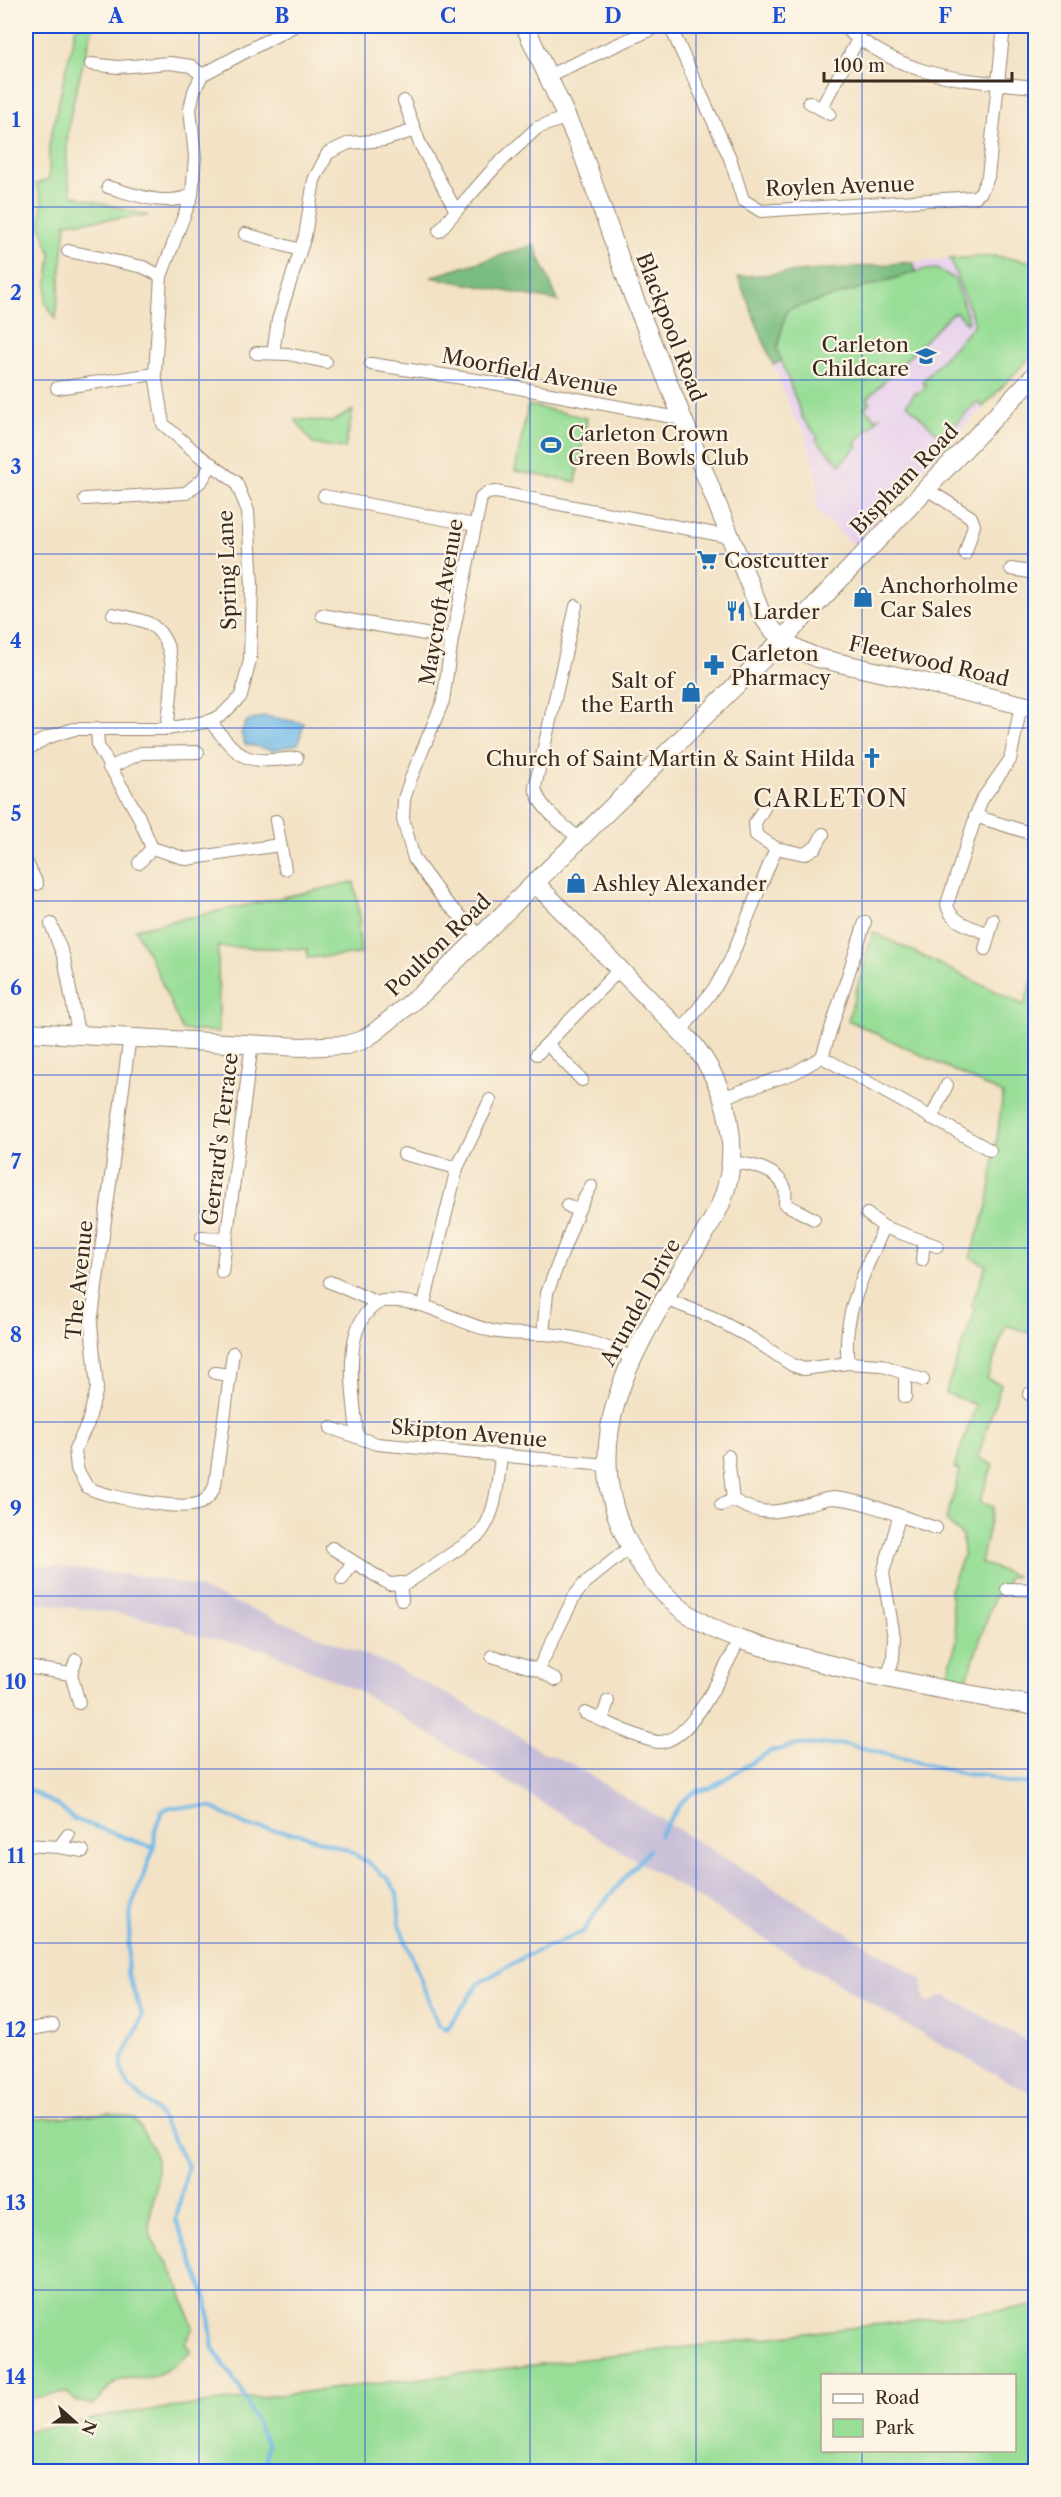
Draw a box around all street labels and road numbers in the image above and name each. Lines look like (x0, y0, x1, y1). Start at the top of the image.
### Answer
street label: Roylen Avenue (765, 171, 915, 201)
street label: Blackpool Road (631, 249, 711, 405)
street label: Moorfield Avenue (440, 343, 620, 401)
street label: Bispham Road (845, 418, 963, 540)
street label: Spring Lane (212, 509, 242, 631)
street label: Maycroft Avenue (414, 517, 468, 687)
street label: Fleetwood Road (846, 630, 1012, 692)
street label: Poulton Road (380, 889, 496, 1001)
street label: Gerrard's Terrace (197, 1051, 243, 1227)
street label: The Avenue (60, 1219, 98, 1341)
street label: Arundel Drive (594, 1234, 685, 1371)
street label: Skipton Avenue (390, 1414, 548, 1452)

